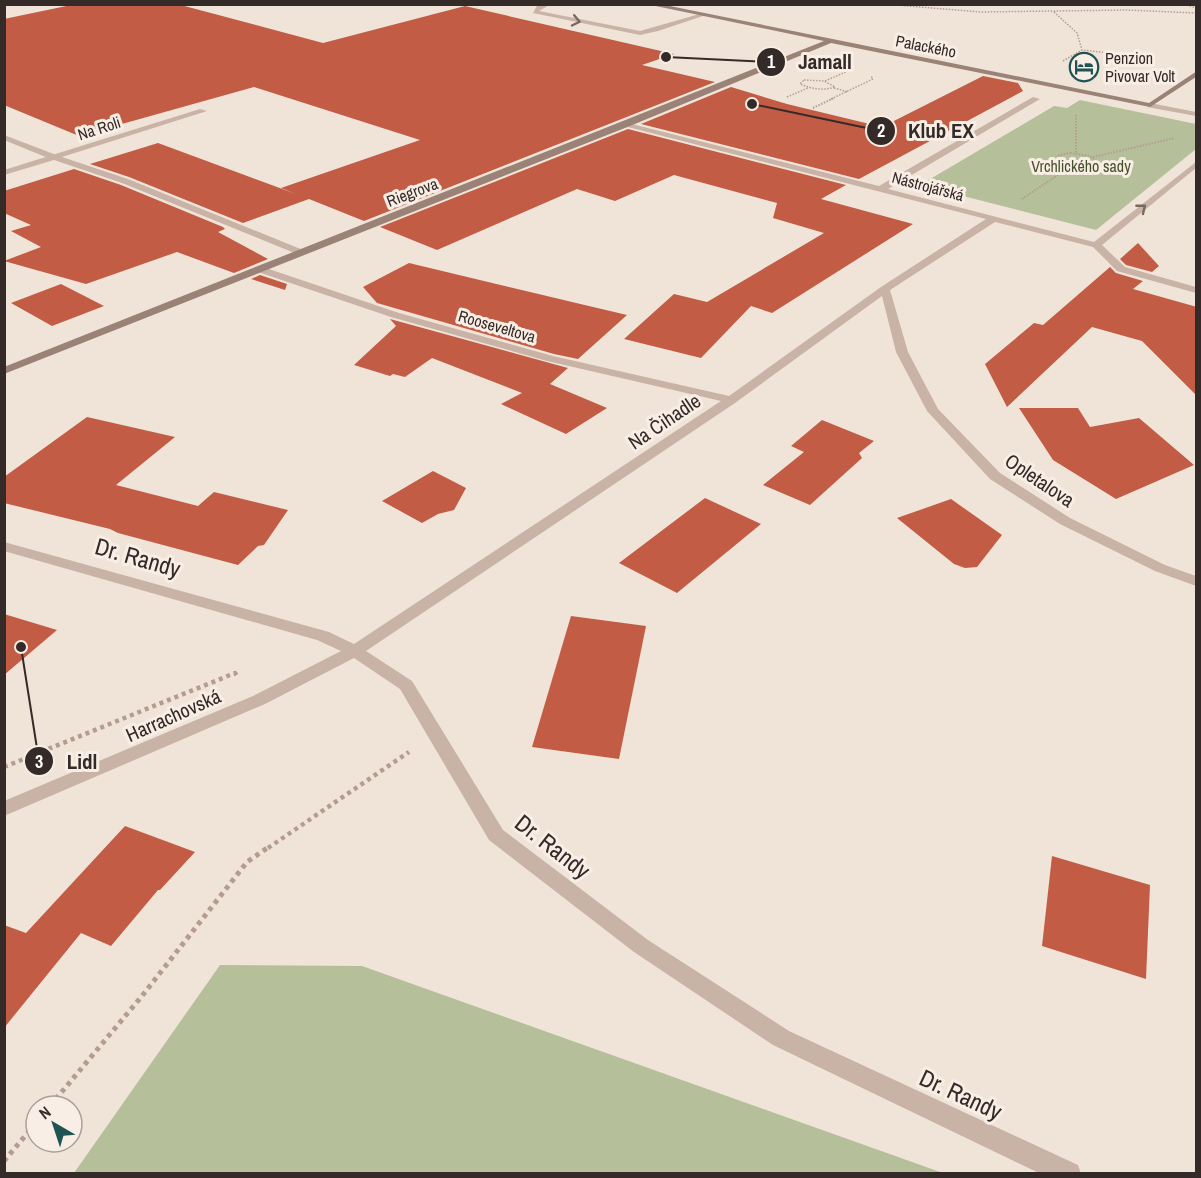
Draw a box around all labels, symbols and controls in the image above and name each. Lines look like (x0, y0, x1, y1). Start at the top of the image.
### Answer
one-way arrow (570, 14, 580, 27)
street label: Palackého (894, 29, 958, 63)
callout: Jamall (756, 42, 864, 81)
text: Jamall (798, 47, 852, 76)
place label: Penzion Pivovar Volt (1105, 47, 1175, 87)
text: 1 (767, 49, 776, 74)
hotel icon: Penzion Pivovar Volt (1068, 51, 1100, 83)
street label: Na Roli (75, 111, 123, 145)
callout: Klub EX (866, 111, 986, 150)
text: Klub EX (908, 116, 975, 145)
text: 2 (877, 118, 885, 143)
park label: Vrchlického sady (1031, 155, 1131, 177)
street label: Nástrojářská (890, 166, 967, 206)
street label: Riegrova (383, 172, 441, 212)
one-way arrow (1135, 205, 1146, 216)
street label: Rooseveltova (456, 304, 539, 348)
street label: Na Čihadle (622, 387, 706, 455)
street label: Opletalova (1000, 447, 1080, 513)
street label: Dr. Randy (92, 530, 185, 584)
street label: Harrachovská (121, 682, 225, 748)
callout: Lidl (24, 742, 109, 781)
text: Lidl (67, 747, 97, 776)
text: 3 (35, 749, 43, 774)
street label: Dr. Randy (509, 806, 597, 886)
street label: Dr. Randy (915, 1061, 1008, 1127)
north arrow (24, 1094, 84, 1154)
text: N (34, 1101, 55, 1124)

